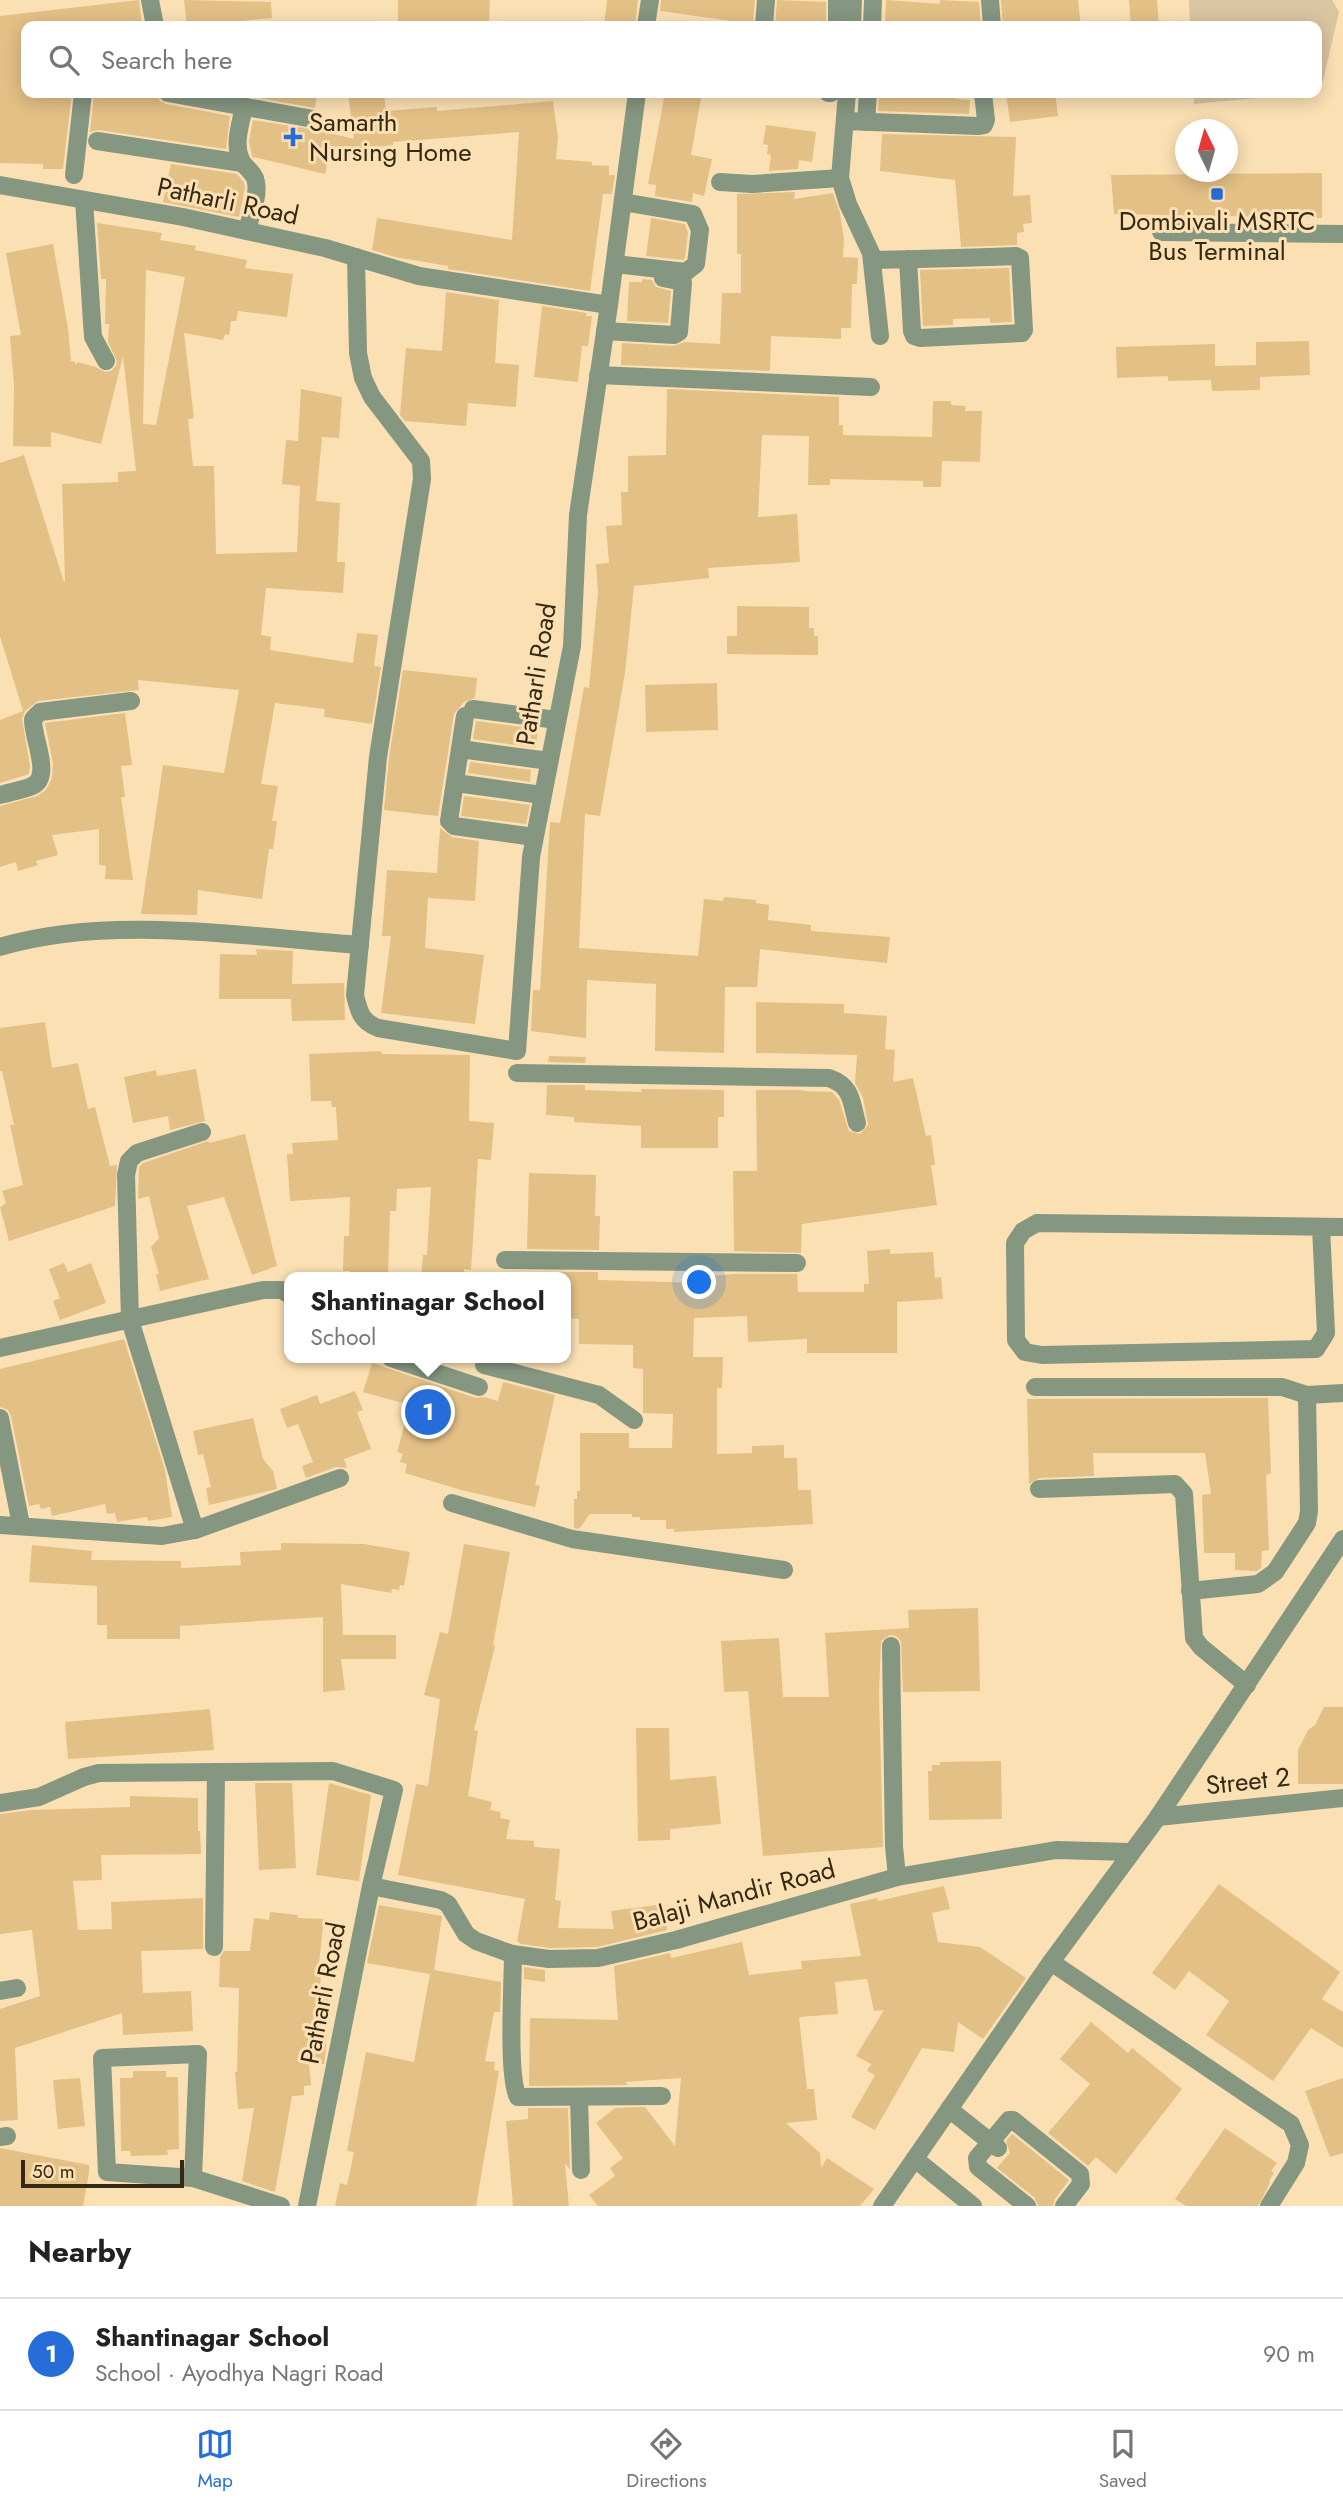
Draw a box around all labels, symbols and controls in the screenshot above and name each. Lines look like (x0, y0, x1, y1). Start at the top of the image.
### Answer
search box (21, 21, 1322, 98)
icon: search (45, 41, 83, 79)
text: Search here (101, 41, 233, 79)
place label: Samarth Nursing Home (309, 103, 472, 171)
north arrow (1175, 119, 1238, 182)
marker: Samarth Nursing Home (283, 127, 303, 147)
street label: Patharli Road (154, 167, 302, 235)
marker: Dombivali MSRTC Bus Terminal (1209, 186, 1225, 202)
place label: Dombivali MSRTC Bus Terminal (1119, 202, 1315, 270)
street label: Patharli Road (506, 600, 566, 748)
your location (682, 1265, 716, 1299)
popup (284, 1272, 571, 1363)
text: Shantinagar School (310, 1282, 545, 1320)
text: School (310, 1320, 376, 1354)
pin: 1 (405, 1386, 451, 1438)
street label: Street 2 (1204, 1758, 1292, 1804)
street label: Balaji Mandir Road (629, 1850, 839, 1940)
street label: Patharli Road (291, 1919, 355, 2067)
scale bar (21, 2157, 184, 2189)
text: 50 m (32, 2158, 75, 2185)
text: Nearby (28, 2230, 131, 2273)
text: Shantinagar School (95, 2318, 329, 2356)
text: 1 (45, 2337, 57, 2371)
text: 90 m (1263, 2337, 1315, 2371)
text: School · Ayodhya Nagri Road (95, 2356, 384, 2390)
tab: Map (196, 2425, 234, 2494)
tab: Directions (626, 2425, 707, 2494)
tab: Saved (1099, 2425, 1147, 2494)

